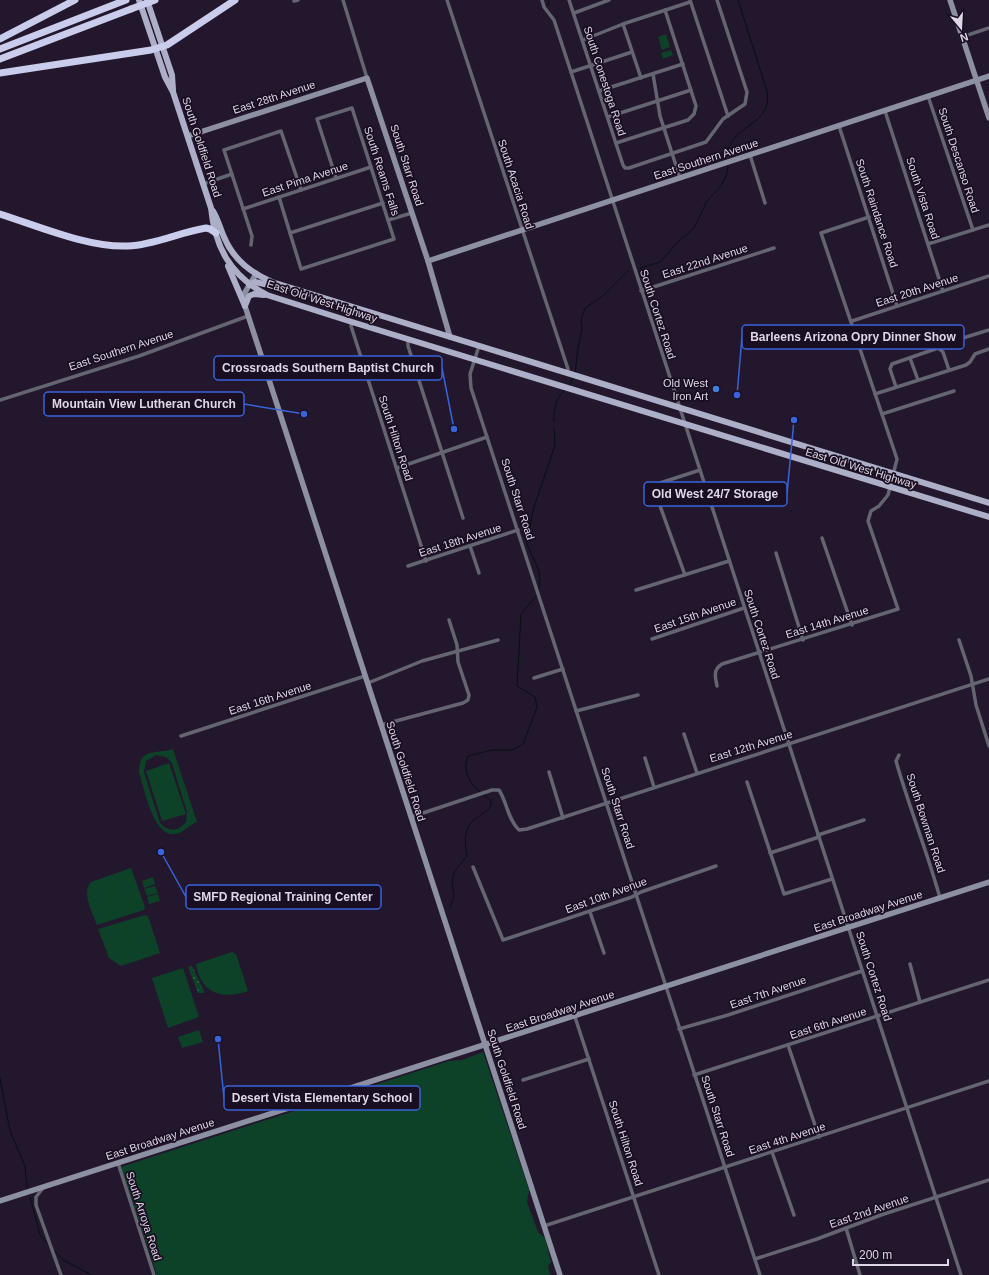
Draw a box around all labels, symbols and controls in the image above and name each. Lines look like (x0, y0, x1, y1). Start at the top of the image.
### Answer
north arrow (941, 8, 981, 48)
street label: South Conestoga Road (582, 25, 628, 137)
text: N (958, 31, 970, 44)
street label: East 28th Avenue (231, 78, 317, 116)
street label: South Goldfield Road (180, 95, 224, 199)
street label: South Descanso Road (936, 106, 982, 214)
street label: South Starr Road (388, 123, 426, 207)
street label: South Reams Falls (362, 125, 402, 218)
street label: East Southern Avenue (652, 136, 760, 182)
street label: South Acacia Road (496, 138, 536, 230)
street label: South Vista Road (904, 156, 942, 240)
street label: South Raindance Road (854, 157, 900, 269)
street label: East Pima Avenue (260, 159, 350, 199)
street label: East 22nd Avenue (661, 242, 749, 280)
street label: South Cortez Road (638, 268, 678, 360)
street label: East 20th Avenue (874, 271, 960, 309)
street label: East Old West Highway (265, 277, 379, 325)
callout: Barleens Arizona Opry Dinner Show (742, 325, 964, 349)
street label: East Southern Avenue (67, 327, 175, 373)
text: Barleens Arizona Opry Dinner Show (750, 330, 956, 344)
callout: Crossroads Southern Baptist Church (214, 356, 442, 380)
text: Crossroads Southern Baptist Church (222, 361, 434, 375)
place label: Old West Iron Art (663, 377, 708, 402)
marker: Old West Iron Art (711, 384, 721, 394)
callout: Mountain View Lutheran Church (44, 392, 244, 416)
street label: South Hilton Road (376, 394, 416, 482)
text: Mountain View Lutheran Church (52, 397, 236, 411)
street label: East Old West Highway (804, 445, 918, 491)
street label: South Starr Road (499, 457, 537, 541)
callout: Old West 24/7 Storage (644, 482, 787, 506)
text: Old West 24/7 Storage (652, 487, 779, 501)
street label: East 18th Avenue (417, 521, 503, 559)
street label: South Cortez Road (742, 588, 782, 680)
street label: East 15th Avenue (652, 595, 738, 635)
street label: East 14th Avenue (784, 604, 870, 640)
street label: East 16th Avenue (227, 679, 313, 717)
street label: South Goldfield Road (384, 719, 428, 823)
street label: East 12th Avenue (708, 728, 794, 764)
street label: South Starr Road (599, 766, 637, 850)
street label: South Bowman Road (904, 772, 948, 874)
street label: East 10th Avenue (564, 875, 648, 915)
callout: SMFD Regional Training Center (186, 885, 381, 909)
street label: East Broadway Avenue (812, 888, 924, 934)
text: SMFD Regional Training Center (193, 890, 373, 904)
street label: South Cortez Road (854, 930, 894, 1022)
street label: East 7th Avenue (728, 973, 808, 1011)
street label: East Broadway Avenue (504, 988, 616, 1034)
street label: East 6th Avenue (788, 1005, 868, 1041)
street label: South Goldfield Road (485, 1027, 529, 1131)
street label: South Starr Road (699, 1074, 737, 1158)
callout: Desert Vista Elementary School (224, 1086, 420, 1110)
text: Desert Vista Elementary School (232, 1091, 412, 1105)
street label: South Hilton Road (606, 1099, 646, 1187)
street label: East Broadway Avenue (104, 1116, 216, 1162)
street label: East 4th Avenue (747, 1120, 827, 1156)
street label: South Arroya Road (124, 1170, 164, 1262)
street label: East 2nd Avenue (828, 1192, 910, 1230)
scale bar (853, 1241, 948, 1267)
text: 200 m (859, 1248, 892, 1262)

